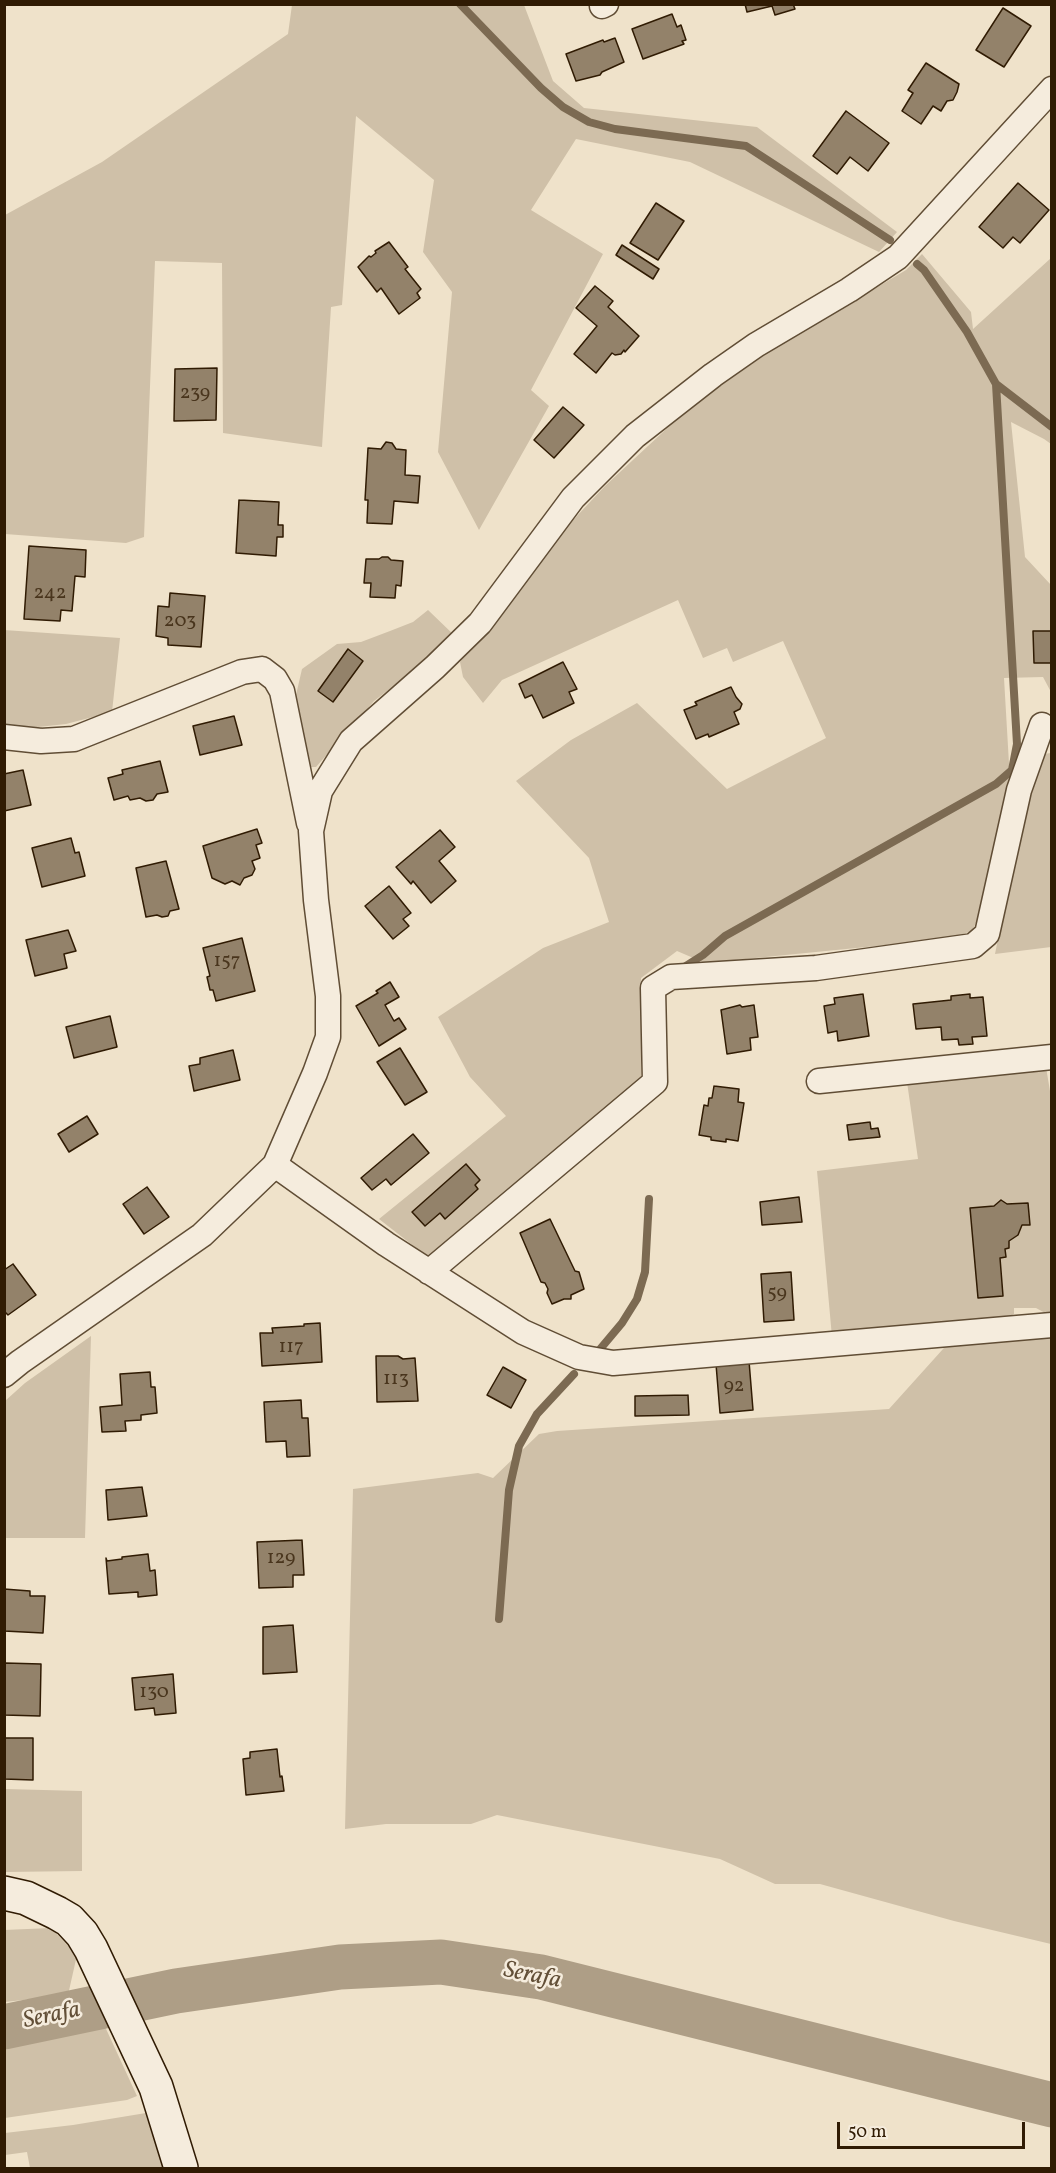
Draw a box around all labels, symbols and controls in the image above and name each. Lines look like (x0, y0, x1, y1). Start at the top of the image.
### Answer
house number: 239 (180, 382, 210, 406)
house number: 242 (34, 582, 66, 606)
house number: 203 (164, 610, 196, 634)
house number: 157 (213, 950, 241, 974)
house number: 59 (767, 1282, 787, 1306)
house number: 117 (278, 1336, 304, 1360)
house number: 113 (383, 1368, 409, 1392)
house number: 92 (723, 1375, 745, 1399)
house number: 129 (267, 1547, 295, 1571)
house number: 130 (139, 1681, 169, 1705)
water label: Serafa (501, 1957, 563, 1997)
water label: Serafa (21, 1997, 83, 2037)
scale bar (840, 2110, 1028, 2148)
text: 50 m (848, 2120, 887, 2145)

